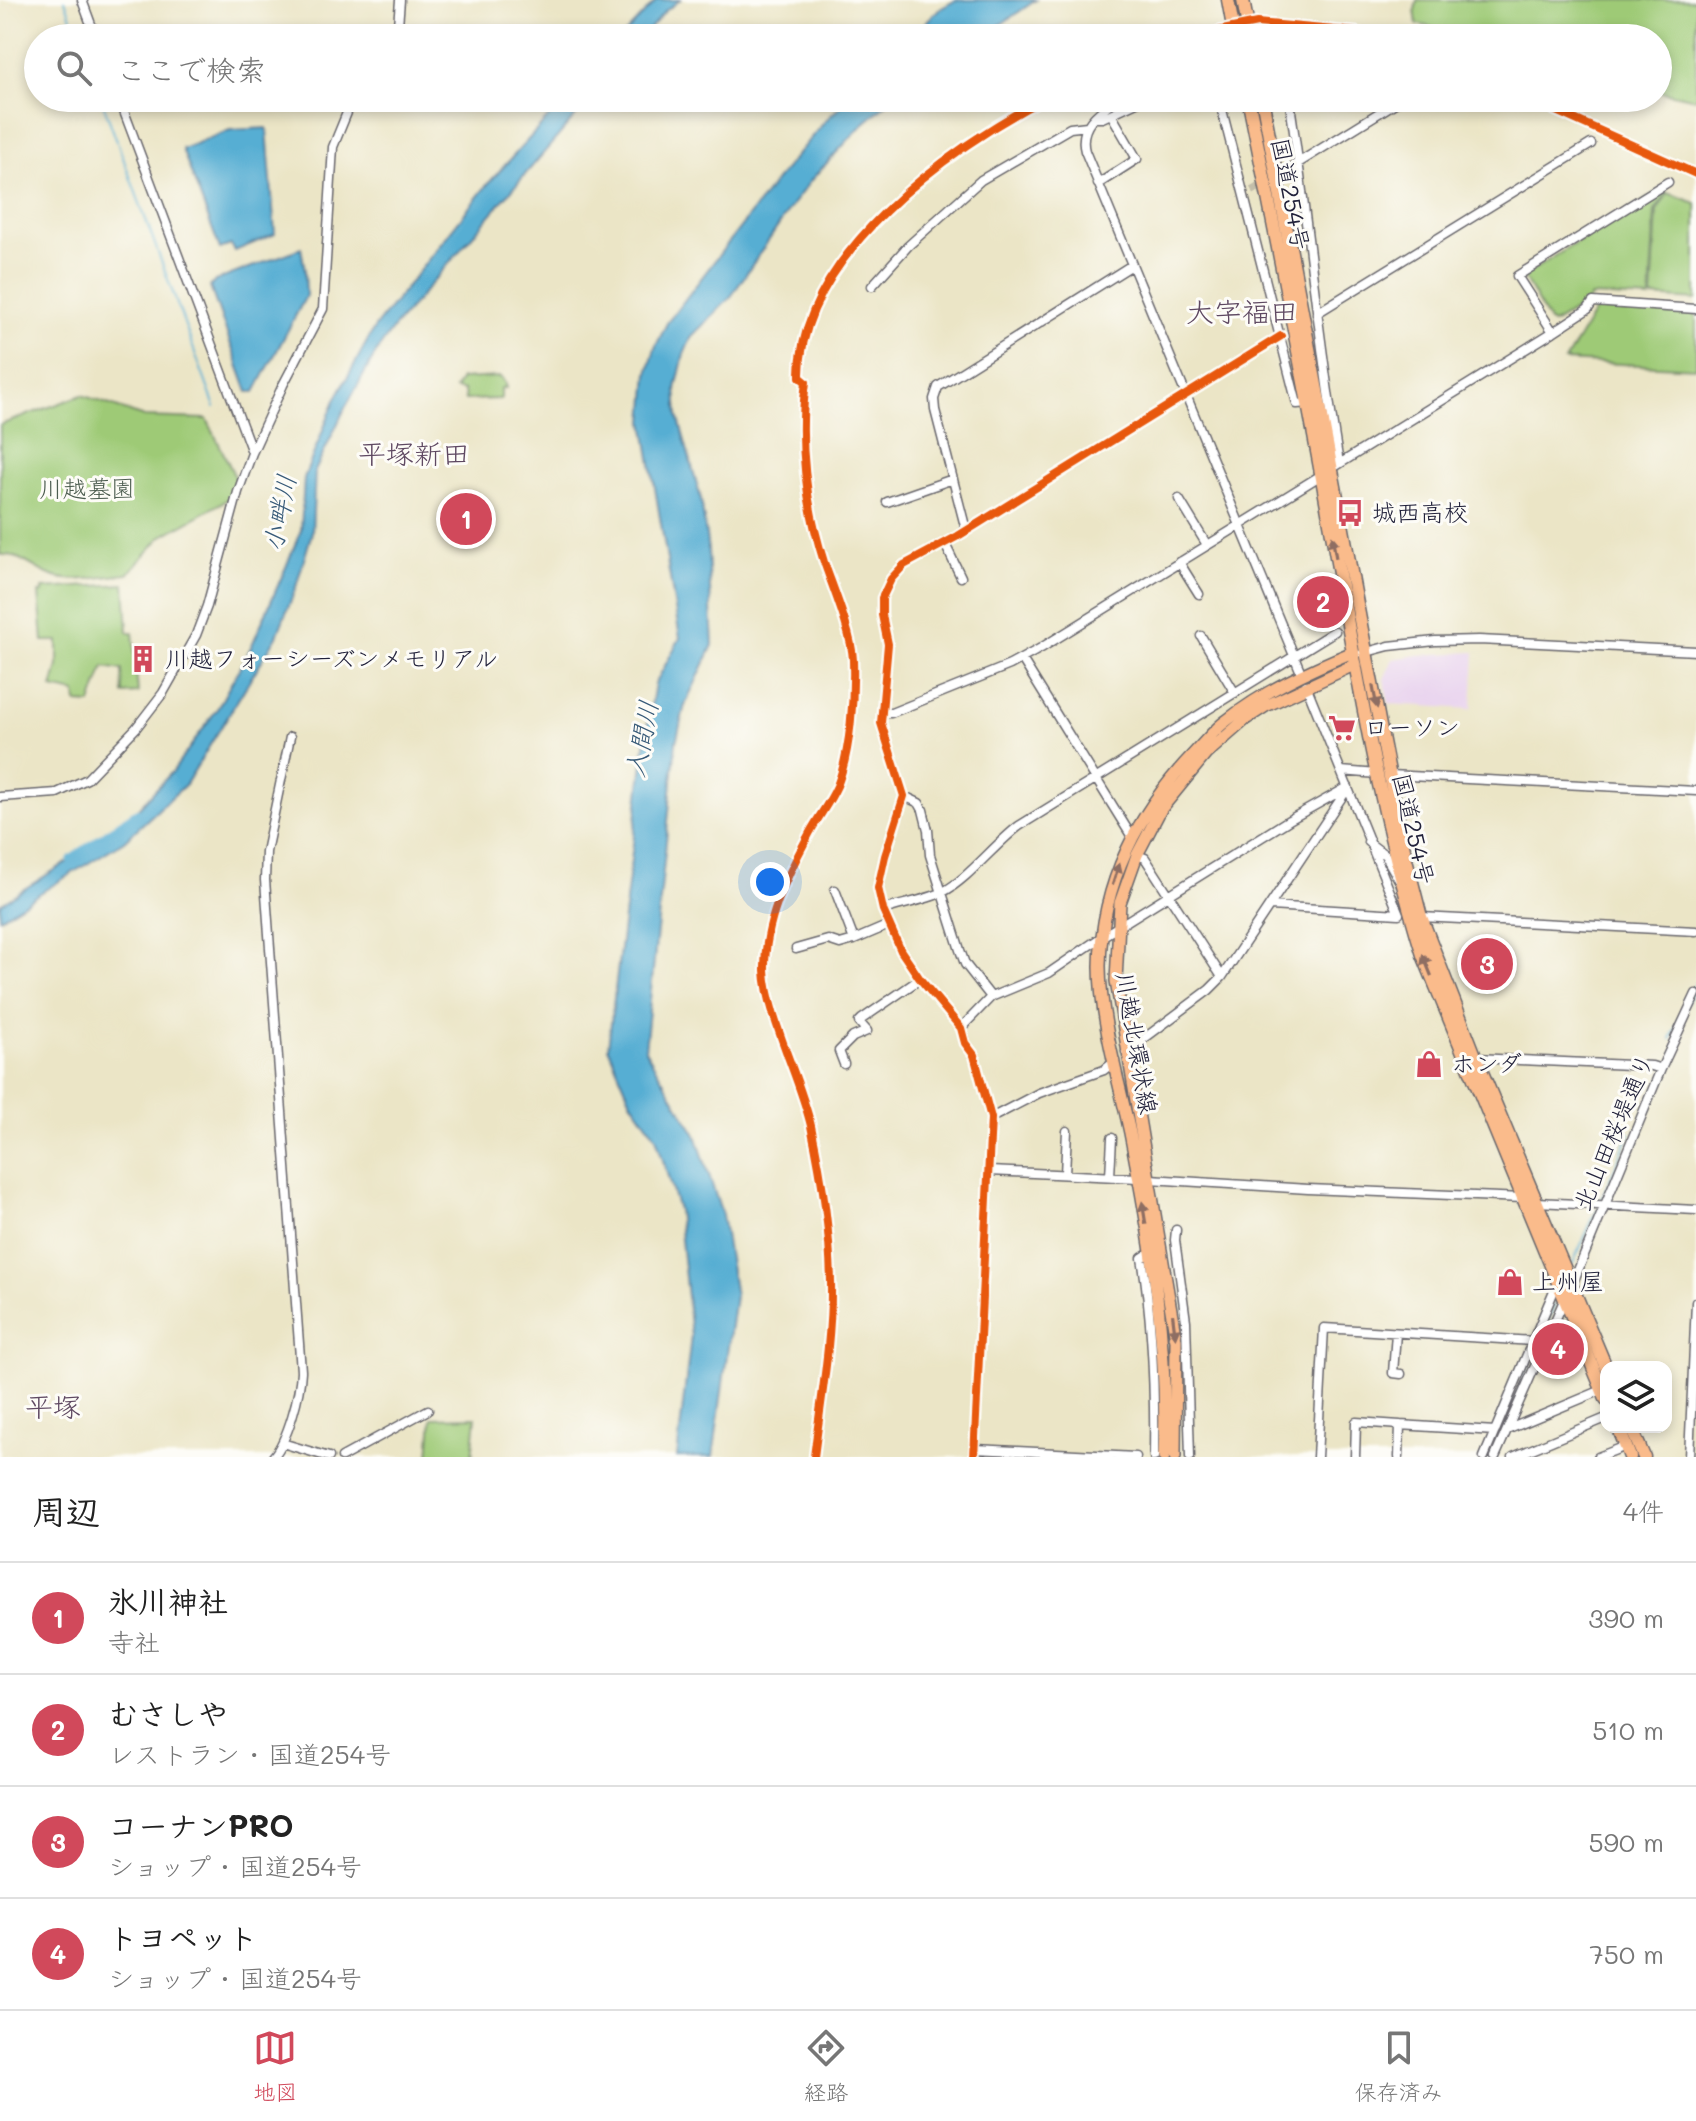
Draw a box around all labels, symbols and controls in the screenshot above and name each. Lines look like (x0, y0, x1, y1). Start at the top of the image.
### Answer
search box (24, 24, 1672, 112)
icon: search (52, 46, 96, 90)
text: ここで検索 (116, 49, 266, 89)
street label: 国道254号 (1265, 135, 1318, 252)
district label: 大字福田 (1186, 293, 1298, 329)
district label: 平塚新田 (358, 435, 470, 471)
water label: 小畔川 (255, 471, 303, 554)
park label: 川越墓園 (39, 472, 135, 503)
pin: 1 (440, 489, 492, 549)
place label: 城西高校 (1372, 496, 1468, 527)
bus stop icon: 城西高校 (1335, 498, 1365, 528)
one-way arrow (1328, 535, 1340, 560)
pin: 2 (1297, 572, 1349, 632)
place label: 川越フォーシーズンメモリアル (165, 642, 498, 673)
building icon: 川越フォーシーズンメモリアル (128, 644, 158, 674)
one-way arrow (1369, 685, 1382, 710)
water label: 入間川 (617, 697, 665, 780)
place label: ローソン (1364, 711, 1460, 742)
supermarket icon: ローソン (1327, 713, 1357, 743)
street label: 国道254号 (1387, 770, 1442, 887)
your location (750, 862, 790, 902)
one-way arrow (1111, 862, 1123, 886)
pin: 3 (1461, 934, 1513, 994)
one-way arrow (1420, 953, 1433, 977)
street label: 川越北環状線 (1110, 969, 1165, 1116)
place label: ホンダ (1451, 1047, 1522, 1078)
street label: 北山田桜堤通り (1566, 1048, 1660, 1215)
shop icon: ホンダ (1414, 1049, 1444, 1079)
one-way arrow (1137, 1200, 1150, 1225)
place label: 上州屋 (1532, 1265, 1604, 1296)
shop icon: 上州屋 (1495, 1267, 1525, 1297)
one-way arrow (1168, 1314, 1181, 1339)
pin: 4 (1532, 1319, 1584, 1379)
map controls (1600, 1361, 1672, 1433)
button: layers (1600, 1361, 1672, 1433)
district label: 平塚 (25, 1388, 81, 1424)
text: 周辺 (32, 1488, 100, 1533)
text: 4件 (1623, 1494, 1664, 1528)
text: 氷川神社 (108, 1581, 228, 1621)
text: 1 (52, 1601, 64, 1635)
text: 390 m (1588, 1601, 1664, 1635)
text: 寺社 (108, 1625, 160, 1659)
text: むさしや (108, 1693, 228, 1733)
text: 2 (51, 1713, 65, 1747)
text: 510 m (1592, 1713, 1664, 1747)
text: レストラン · 国道254号 (108, 1737, 391, 1771)
text: コーナンPRO (108, 1805, 294, 1845)
text: 3 (50, 1825, 66, 1859)
text: 590 m (1588, 1825, 1664, 1859)
text: ショップ · 国道254号 (108, 1849, 362, 1883)
text: トヨペット (108, 1917, 258, 1957)
text: 4 (50, 1937, 66, 1971)
text: 750 m (1589, 1937, 1664, 1971)
text: ショップ · 国道254号 (108, 1961, 362, 1995)
tab: 地図 (253, 2026, 297, 2106)
tab: 経路 (804, 2026, 848, 2106)
tab: 保存済み (1355, 2026, 1443, 2106)

